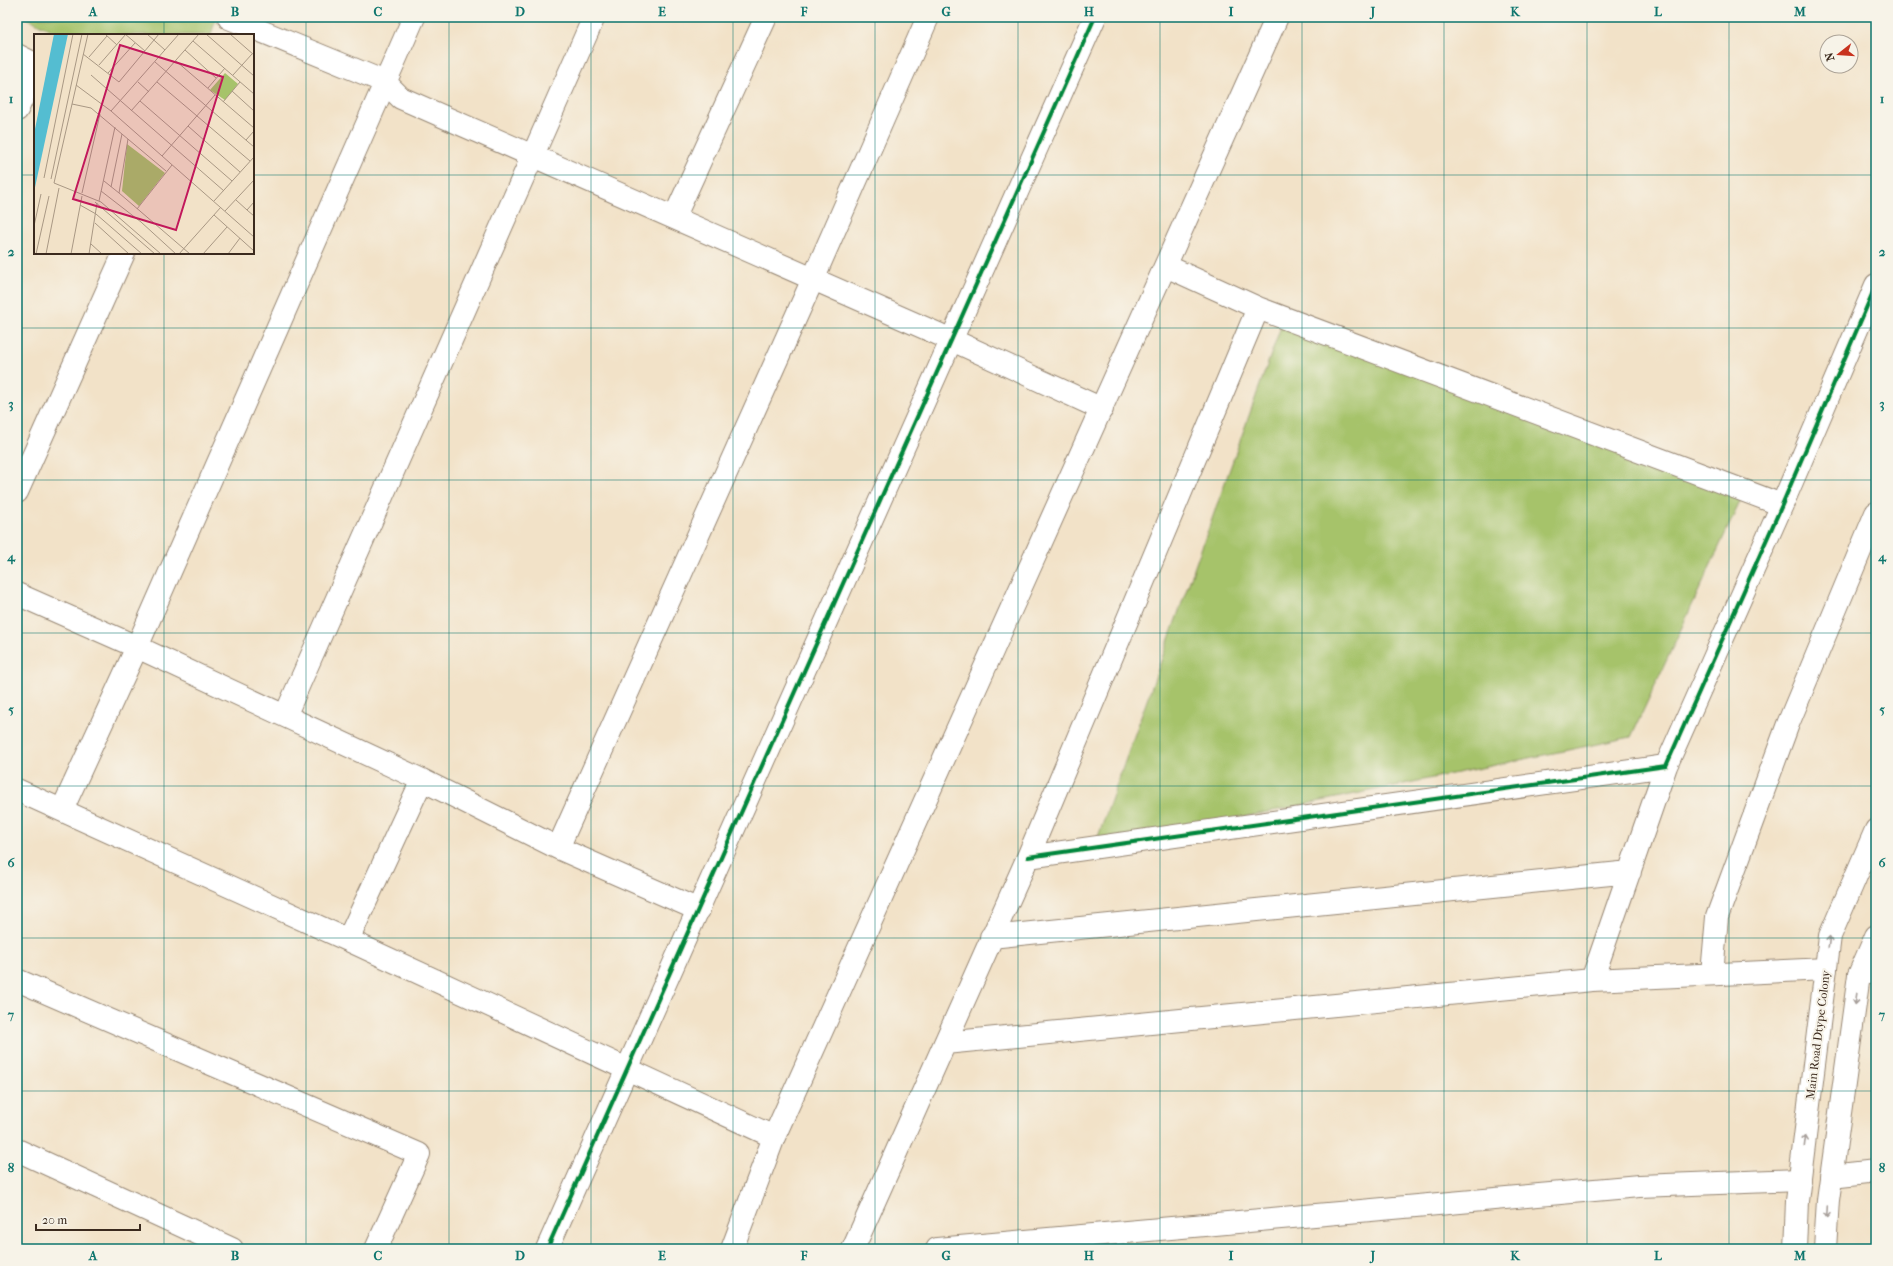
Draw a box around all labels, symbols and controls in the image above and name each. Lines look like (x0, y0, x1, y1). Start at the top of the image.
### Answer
text: A (88, 4, 98, 19)
text: B (231, 4, 240, 19)
text: C (374, 4, 383, 19)
text: D (515, 4, 525, 19)
text: E (658, 4, 666, 19)
text: F (800, 4, 808, 19)
text: G (941, 4, 951, 19)
text: H (1084, 4, 1095, 19)
text: I (1228, 4, 1234, 19)
text: J (1369, 4, 1376, 20)
text: K (1510, 4, 1521, 19)
text: L (1654, 4, 1663, 19)
text: M (1793, 4, 1806, 19)
inset map (34, 34, 254, 254)
north arrow (1819, 34, 1859, 74)
text: N (1822, 50, 1837, 63)
text: 1 (9, 91, 14, 106)
text: 1 (1880, 91, 1885, 106)
text: 2 (8, 244, 15, 259)
text: 2 (1879, 244, 1886, 259)
text: 3 (8, 396, 14, 412)
text: 3 (1879, 396, 1885, 412)
text: 4 (6, 549, 16, 565)
text: 4 (1877, 549, 1887, 565)
text: 5 (8, 702, 14, 717)
text: 5 (1879, 702, 1885, 717)
text: 6 (7, 855, 15, 870)
text: 6 (1878, 855, 1886, 870)
one-way arrow (1826, 936, 1833, 949)
street label: Main Road Dtype Colony (1803, 969, 1833, 1100)
one-way arrow (1852, 992, 1860, 1005)
text: 7 (7, 1007, 15, 1022)
text: 7 (1878, 1007, 1886, 1022)
one-way arrow (1801, 1135, 1809, 1148)
text: 8 (8, 1160, 15, 1175)
text: 8 (1879, 1160, 1886, 1175)
one-way arrow (1824, 1205, 1831, 1218)
scale bar (36, 1206, 140, 1232)
text: 20 m (42, 1213, 67, 1227)
text: A (88, 1248, 98, 1263)
text: B (231, 1248, 240, 1263)
text: C (374, 1248, 383, 1263)
text: D (515, 1248, 525, 1263)
text: E (658, 1248, 666, 1263)
text: F (800, 1248, 808, 1263)
text: G (941, 1248, 951, 1263)
text: H (1084, 1248, 1095, 1263)
text: I (1228, 1248, 1234, 1263)
text: J (1369, 1248, 1376, 1264)
text: K (1510, 1248, 1521, 1263)
text: L (1654, 1248, 1663, 1263)
text: M (1793, 1248, 1806, 1263)

